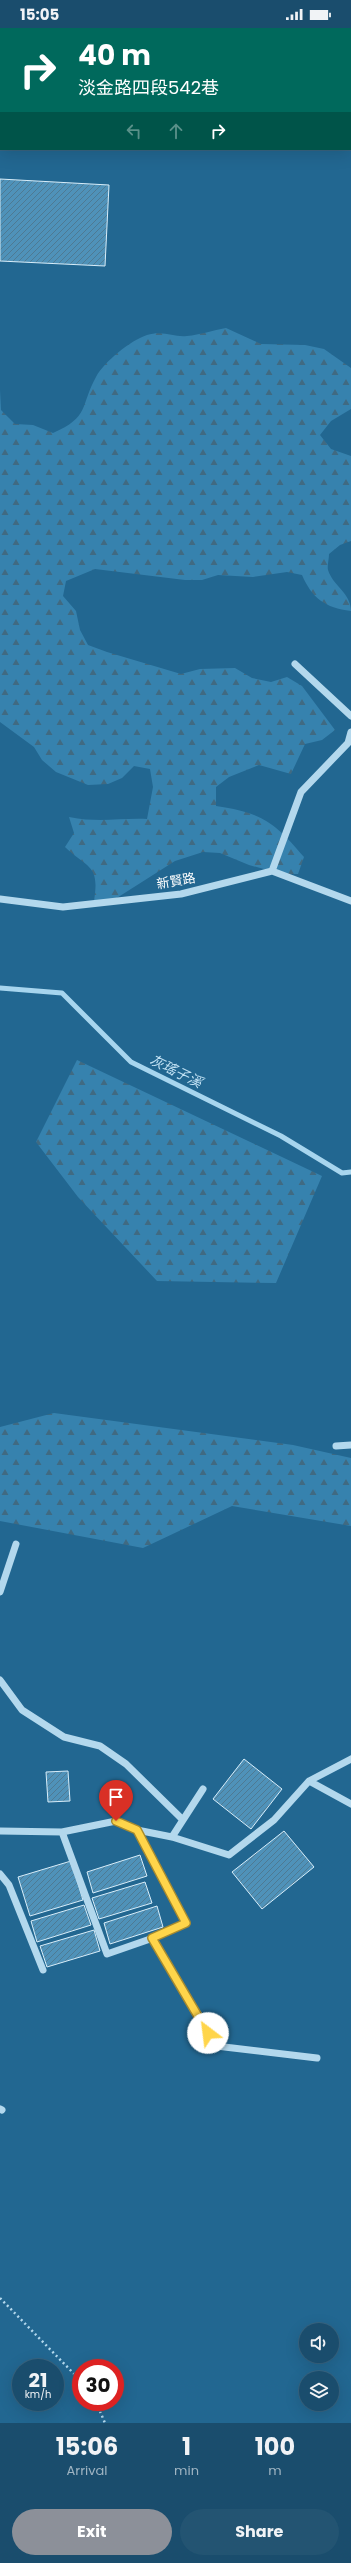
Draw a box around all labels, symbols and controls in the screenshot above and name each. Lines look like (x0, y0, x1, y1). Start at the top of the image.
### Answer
text: 15:05 (20, 4, 59, 25)
text: 40 m (78, 36, 151, 75)
icon: right (12, 44, 64, 96)
text: 淡金路四段542巷 (78, 75, 219, 100)
icon: left (123, 120, 145, 142)
icon: ahead (165, 120, 187, 142)
icon: right (207, 120, 229, 142)
street label: 新賢路 (155, 868, 197, 894)
water label: 灰瑤子溪 (146, 1050, 207, 1093)
pin (99, 1780, 133, 1821)
icon: arrive (105, 1786, 127, 1808)
position arrow (187, 2012, 229, 2054)
map controls (299, 2323, 339, 2411)
button: sound (299, 2323, 339, 2363)
speed limit sign: 30 (72, 2359, 124, 2411)
text: 21 (29, 2366, 47, 2394)
button: layers (299, 2371, 339, 2411)
text: km/h (25, 2387, 51, 2402)
text: 15:06 (56, 2430, 118, 2463)
text: 1 (182, 2430, 191, 2463)
text: 100 (255, 2430, 295, 2463)
text: Arrival (67, 2461, 107, 2480)
text: min (174, 2461, 199, 2480)
text: m (268, 2461, 282, 2480)
button: Exit (12, 2509, 172, 2555)
button: Share (180, 2509, 339, 2555)

